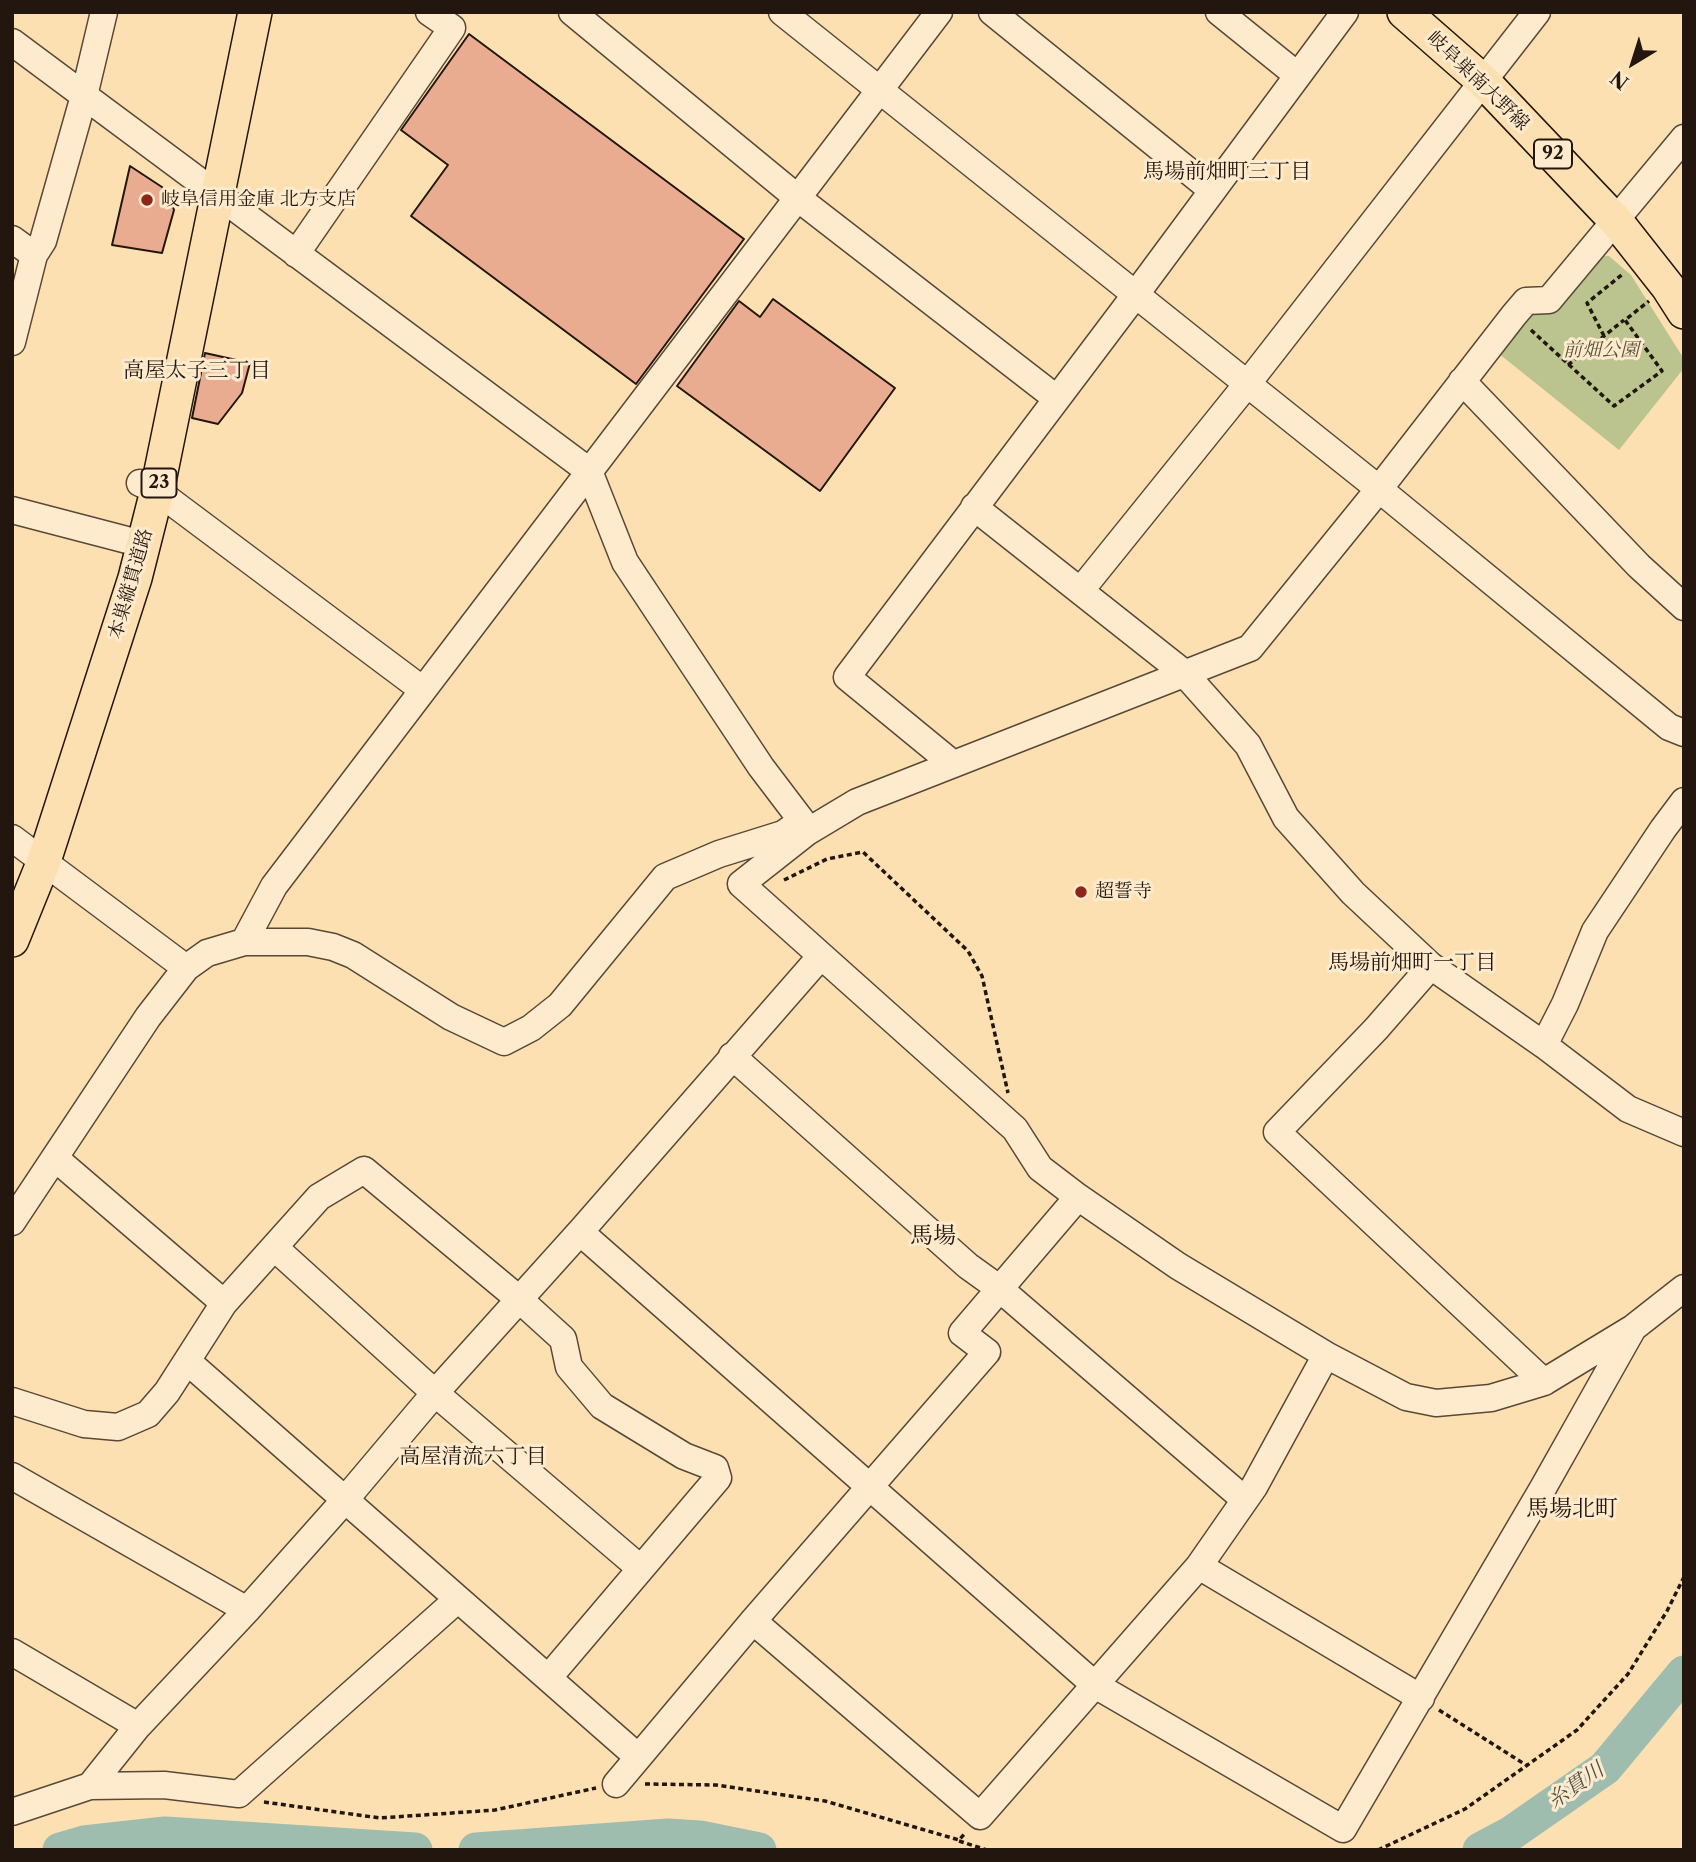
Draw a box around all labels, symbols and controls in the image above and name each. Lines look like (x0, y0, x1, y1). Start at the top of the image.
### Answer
street label: 岐阜巣南大野線 (1422, 27, 1534, 135)
north arrow (1598, 28, 1668, 98)
text: N (1606, 66, 1633, 94)
road number: 92 (1534, 140, 1572, 168)
district label: 馬場前畑町三丁目 (1143, 159, 1311, 185)
place label: 岐阜信用金庫 北方支店 (161, 189, 356, 211)
marker: 岐阜信用金庫 北方支店 (139, 192, 155, 208)
park label: 前畑公園 (1563, 340, 1639, 362)
district label: 高屋太子三丁目 (124, 358, 270, 384)
road number: 23 (142, 468, 176, 498)
street label: 本巣縦貫道路 (104, 526, 158, 642)
place label: 超誓寺 (1095, 881, 1152, 903)
marker: 超誓寺 (1073, 884, 1089, 900)
district label: 馬場前畑町一丁目 (1328, 950, 1496, 976)
district label: 馬場 (910, 1222, 956, 1250)
district label: 高屋清流六丁目 (400, 1444, 546, 1470)
district label: 馬場北町 (1526, 1495, 1618, 1523)
water label: 糸貫川 (1543, 1758, 1609, 1814)

